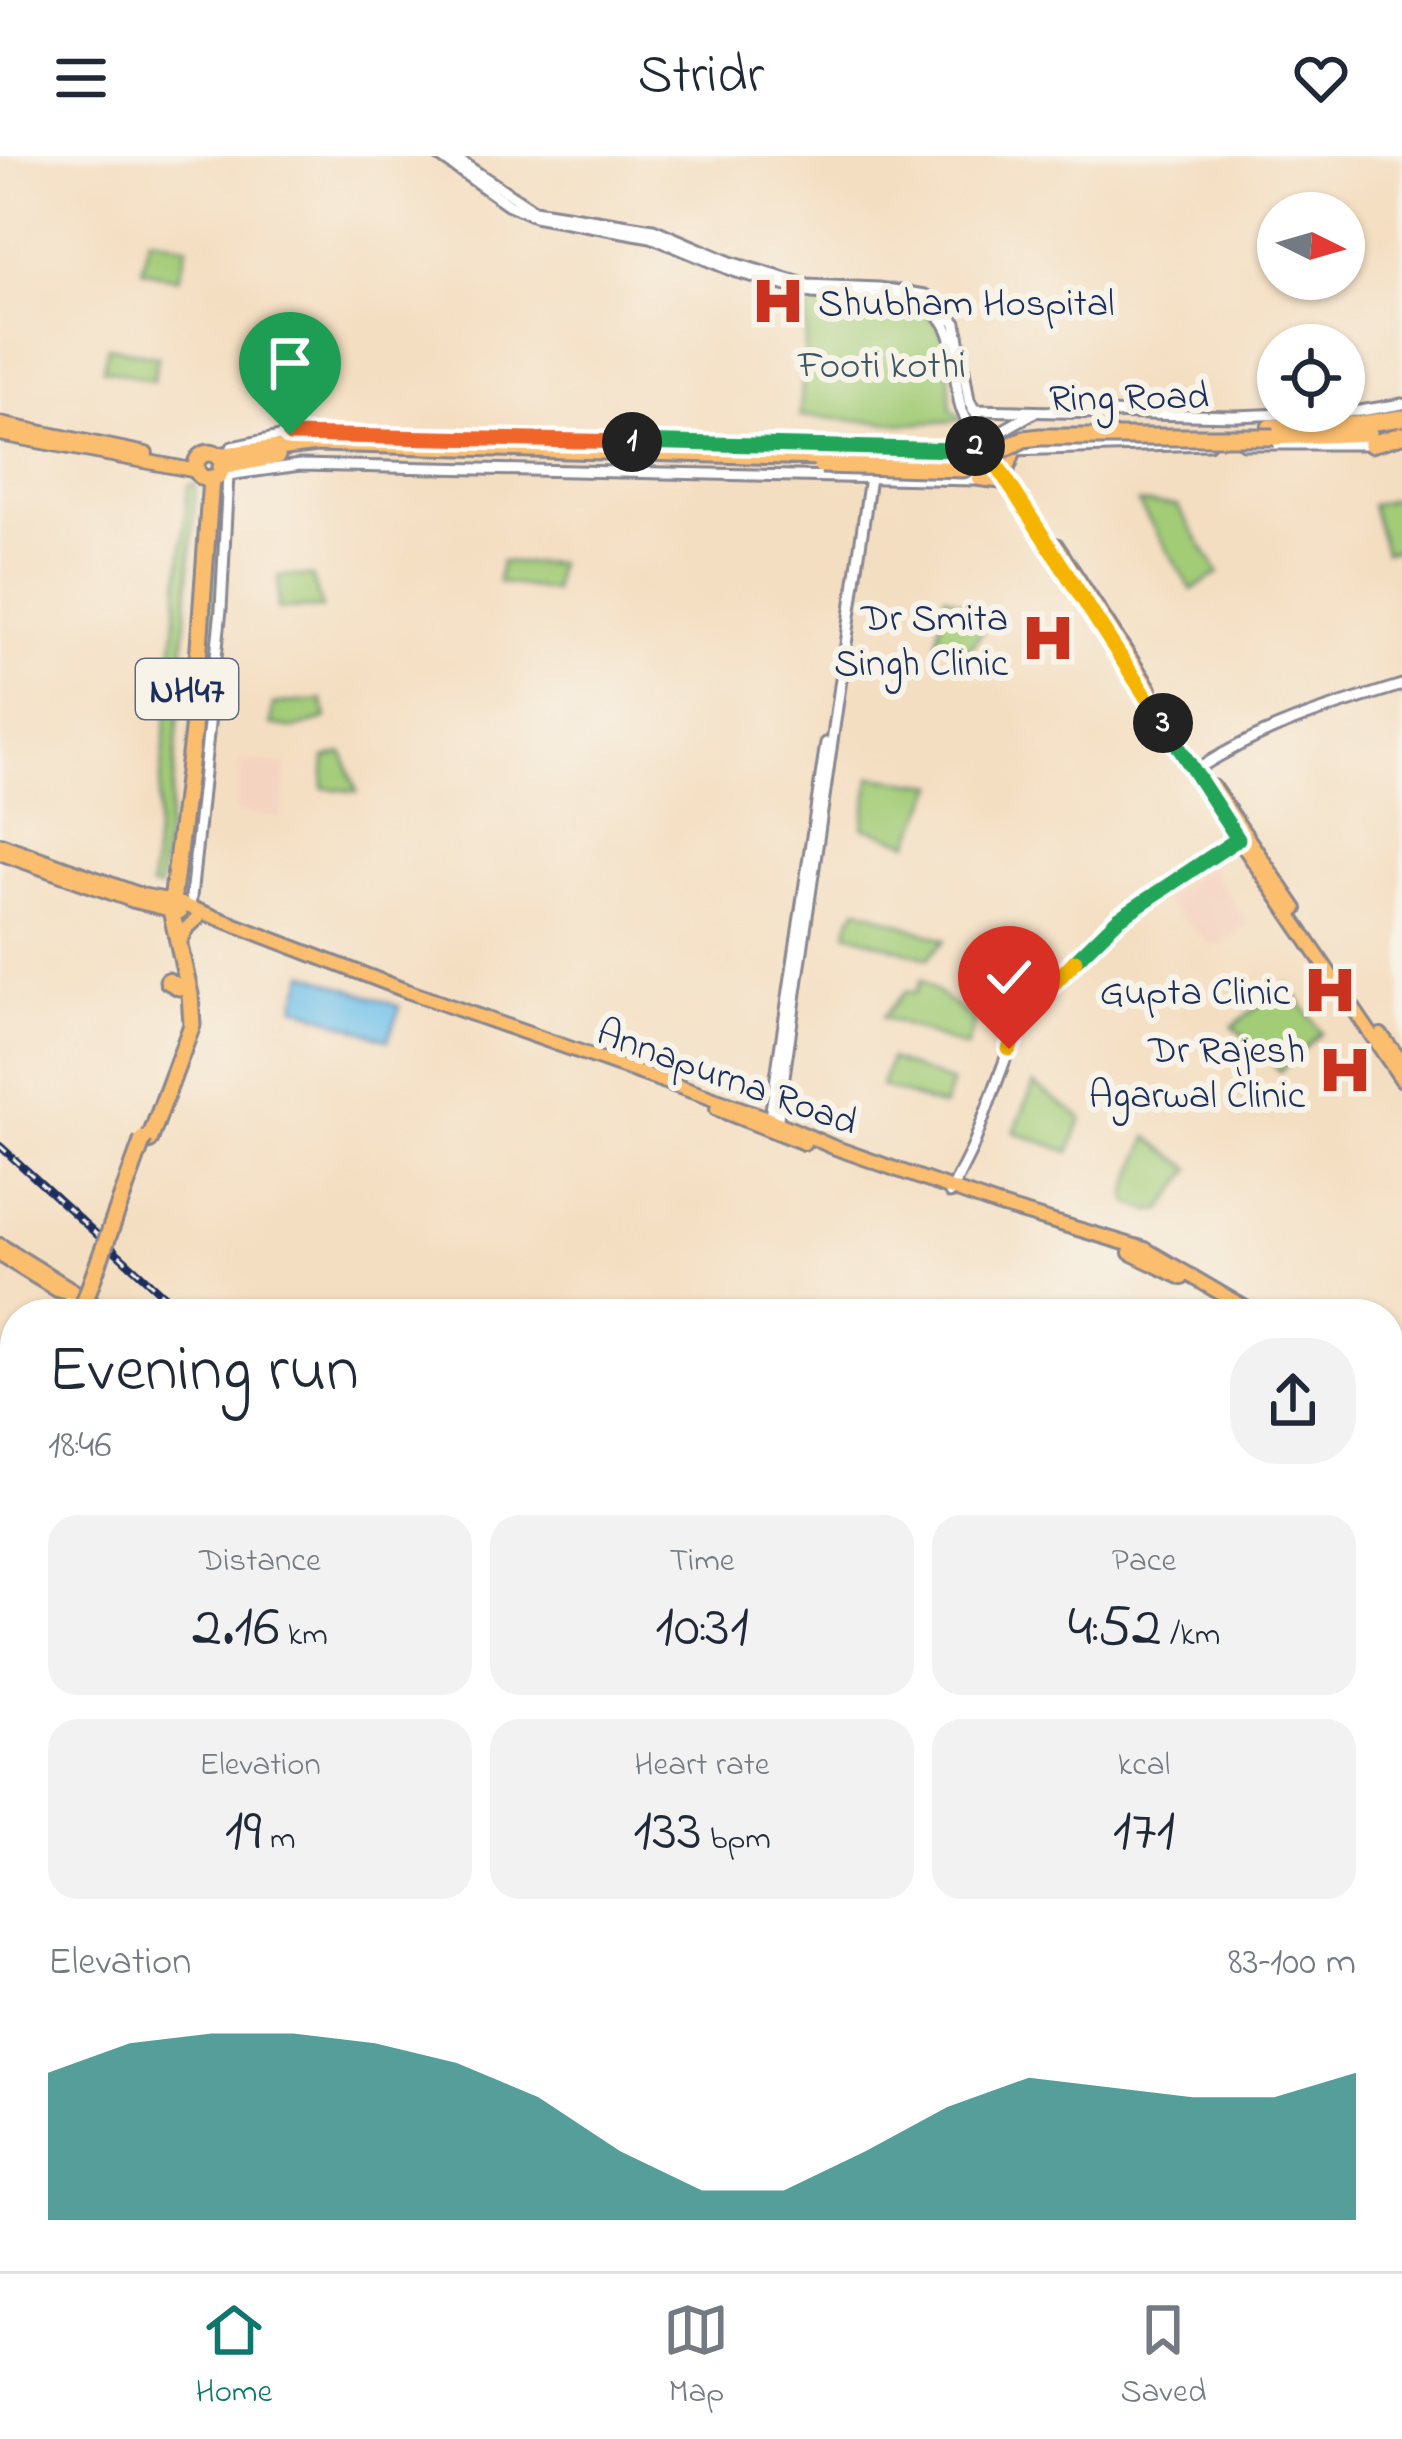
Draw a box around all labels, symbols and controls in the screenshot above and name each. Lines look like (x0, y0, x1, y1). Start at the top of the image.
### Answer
text: Stridr (638, 39, 764, 117)
icon: menu (48, 45, 114, 111)
icon: heart (1288, 45, 1354, 111)
north arrow (1257, 192, 1365, 300)
map controls (1257, 192, 1365, 432)
hospital icon: Shubham Hospital (749, 272, 807, 330)
place label: Shubham Hospital (818, 277, 1115, 334)
pin (239, 312, 341, 435)
button: locate (1257, 324, 1365, 432)
icon: arrive (257, 330, 323, 396)
park label: Footi kothi (797, 339, 966, 396)
street label: Ring Road (1049, 370, 1210, 429)
pin: 1 (602, 412, 662, 472)
pin: 2 (945, 416, 1005, 476)
text: 1 (627, 418, 637, 466)
text: 2 (967, 422, 983, 470)
place label: Dr Smita Singh Clinic (834, 592, 1009, 694)
hospital icon: Dr Smita Singh Clinic (1019, 609, 1077, 667)
road number: NH47 (136, 659, 238, 719)
pin: 3 (1133, 693, 1193, 753)
text: 3 (1156, 699, 1170, 747)
pin (958, 926, 1060, 1049)
icon: check (976, 944, 1042, 1010)
hospital icon: Gupta Clinic (1301, 961, 1359, 1019)
place label: Gupta Clinic (1100, 966, 1291, 1023)
street label: Annapurna Road (588, 1006, 865, 1153)
place label: Dr Rajesh Agarwal Clinic (1089, 1024, 1306, 1126)
hospital icon: Dr Rajesh Agarwal Clinic (1316, 1041, 1374, 1099)
text: Evening run (48, 1325, 359, 1421)
button: share (1230, 1338, 1356, 1464)
text: 18:46 (48, 1418, 112, 1475)
text: Distance (199, 1538, 321, 1586)
text: Time (669, 1538, 735, 1586)
text: Pace (1112, 1538, 1176, 1586)
text: 2.16 (192, 1586, 280, 1673)
text: 10:31 (655, 1586, 749, 1673)
text: 4:52 (1068, 1586, 1162, 1673)
text: km (280, 1612, 328, 1660)
text: /km (1162, 1612, 1220, 1660)
text: Elevation (199, 1742, 321, 1790)
text: Heart rate (634, 1742, 770, 1790)
text: kcal (1118, 1742, 1170, 1790)
text: 19 (225, 1790, 262, 1877)
text: 133 (633, 1790, 702, 1877)
text: 171 (1113, 1790, 1175, 1877)
text: m (262, 1816, 296, 1864)
text: bpm (702, 1816, 771, 1864)
text: Elevation (48, 1935, 191, 1992)
text: 83–100 m (1228, 1935, 1356, 1992)
tab: Home (196, 2297, 272, 2417)
tab: Map (663, 2297, 729, 2417)
tab: Saved (1120, 2297, 1206, 2417)

